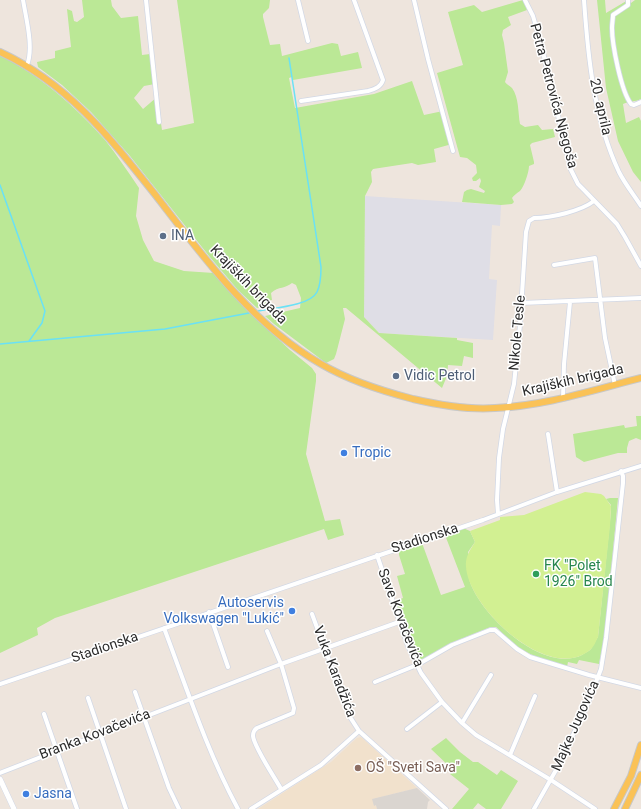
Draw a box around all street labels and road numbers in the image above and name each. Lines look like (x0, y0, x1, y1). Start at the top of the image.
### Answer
street label: Petra Petrovića Njegoša (526, 22, 580, 170)
street label: 20. aprila (585, 77, 615, 137)
street label: Krajiških brigada (206, 242, 290, 328)
street label: Nikole Tesle (506, 294, 530, 372)
street label: Krajiških brigada (521, 361, 625, 401)
street label: Stadionska (389, 520, 461, 558)
street label: Save Kovačevića (374, 566, 426, 670)
street label: Vuka Karadžića (309, 624, 359, 720)
street label: Stadionska (69, 629, 141, 667)
street label: Majke Jugovića (549, 678, 603, 774)
street label: Branka Kovačevića (37, 706, 153, 764)

